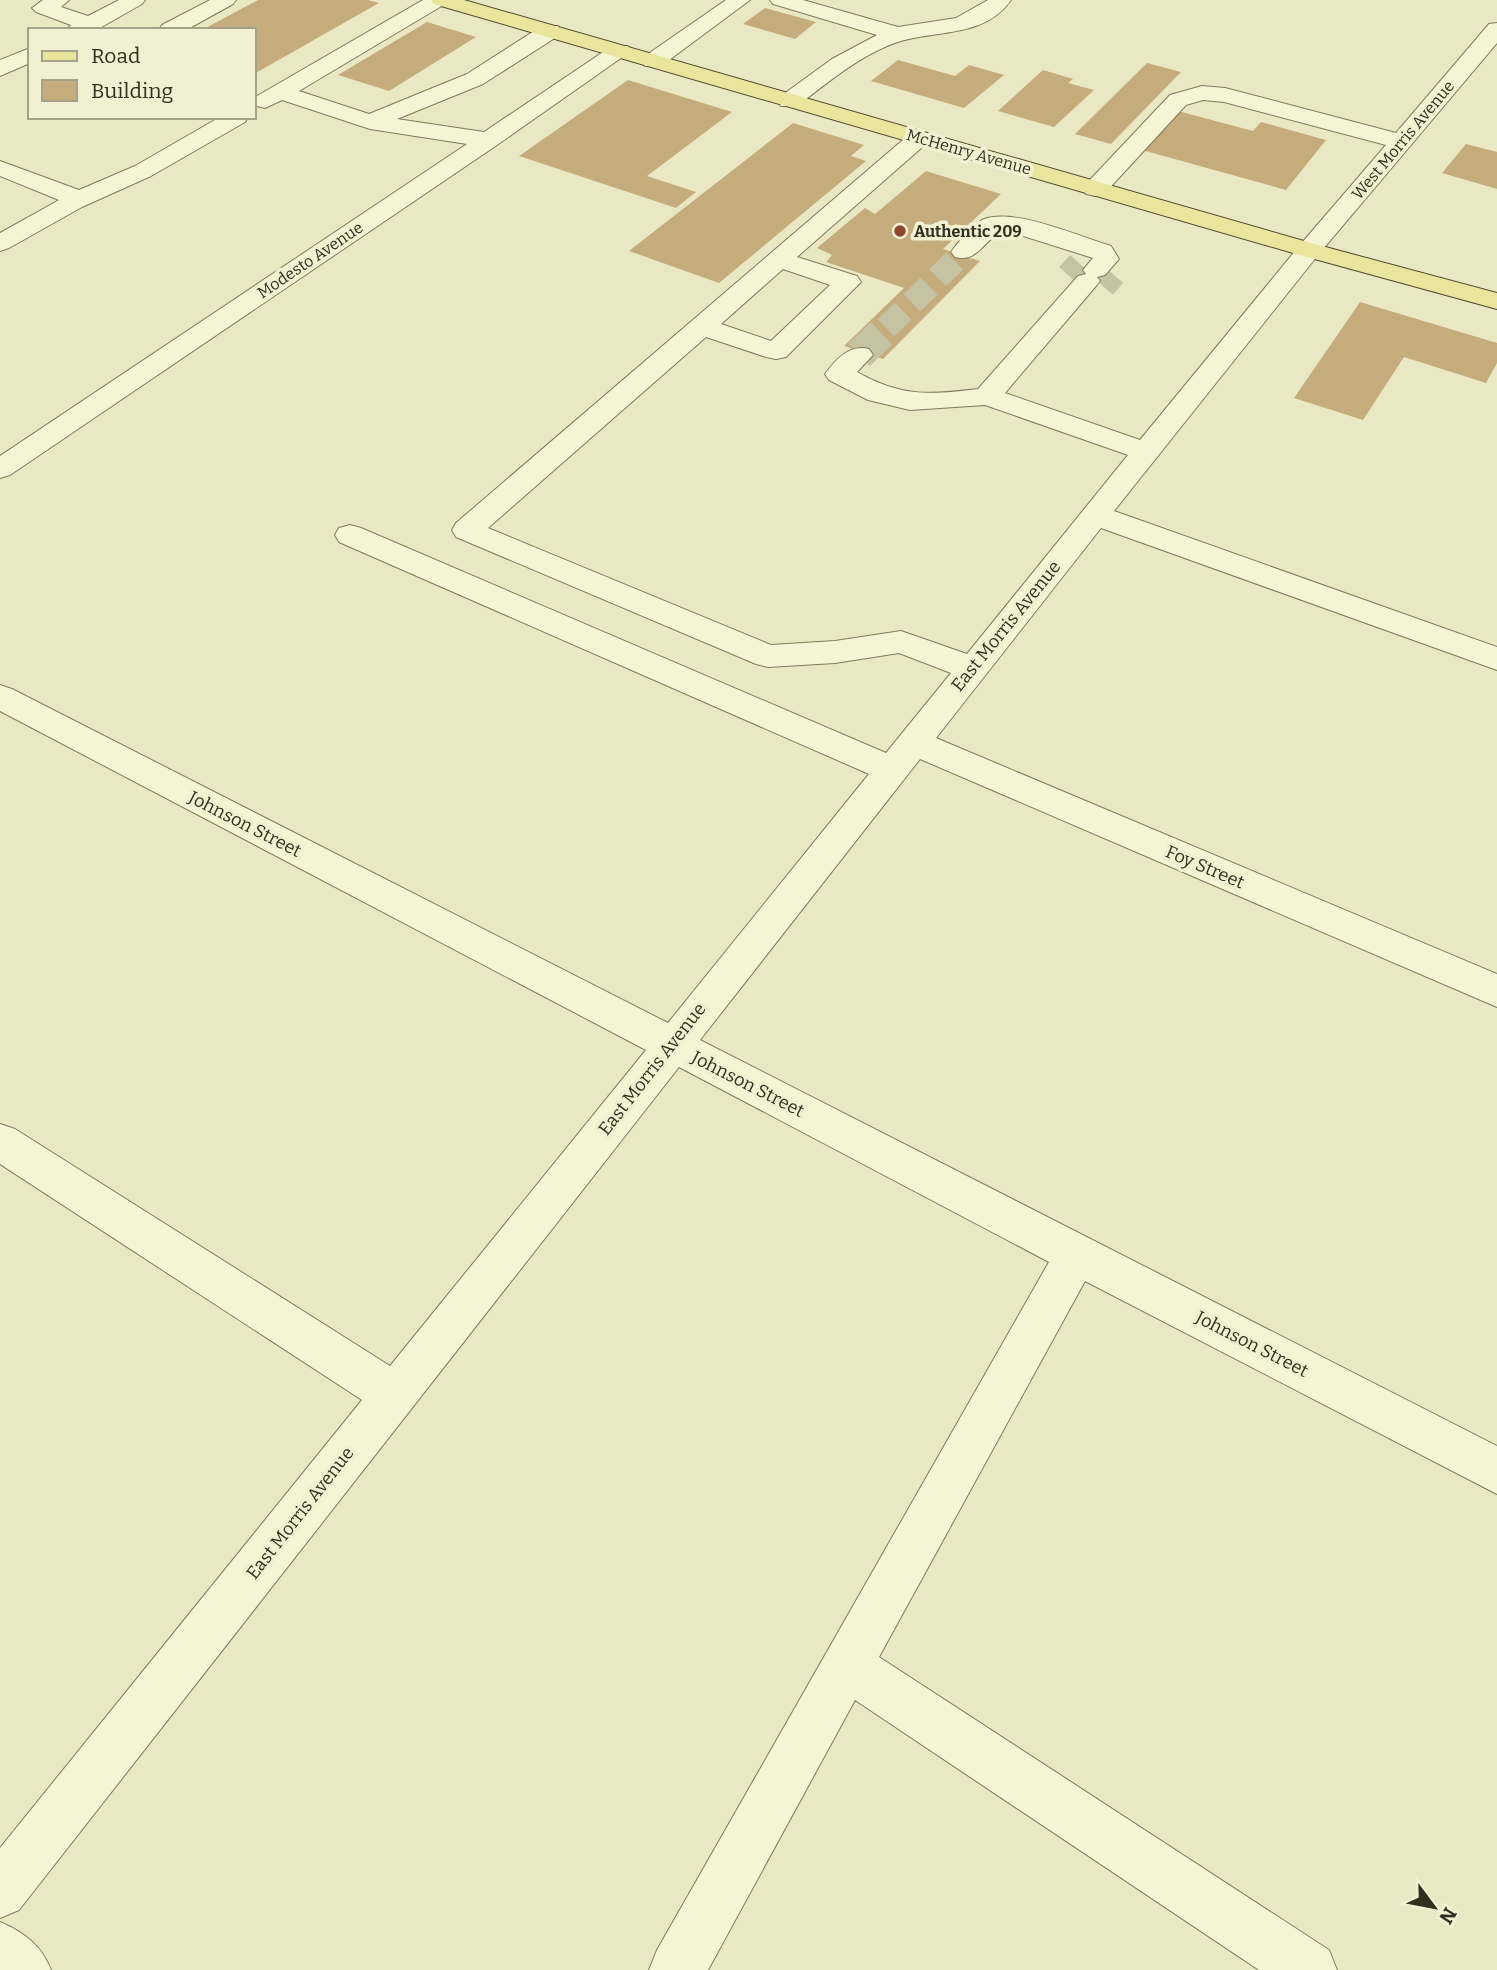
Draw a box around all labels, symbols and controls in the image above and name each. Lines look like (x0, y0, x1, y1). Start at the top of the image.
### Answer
legend (28, 28, 256, 119)
text: Road (91, 43, 140, 69)
street label: West Morris Avenue (1348, 77, 1458, 203)
text: Building (91, 78, 174, 104)
street label: McHenry Avenue (905, 125, 1033, 179)
street label: Modesto Avenue (254, 218, 366, 302)
place label: Authentic 209 (914, 222, 1022, 241)
marker: Authentic 209 (892, 223, 908, 239)
street label: East Morris Avenue (947, 556, 1065, 696)
street label: Johnson Street (184, 786, 305, 862)
street label: Foy Street (1162, 841, 1248, 894)
street label: East Morris Avenue (594, 998, 710, 1140)
street label: Johnson Street (687, 1046, 808, 1122)
street label: Johnson Street (1191, 1306, 1312, 1382)
street label: East Morris Avenue (242, 1442, 358, 1584)
north arrow (1399, 1872, 1469, 1942)
text: N (1434, 1903, 1462, 1928)

